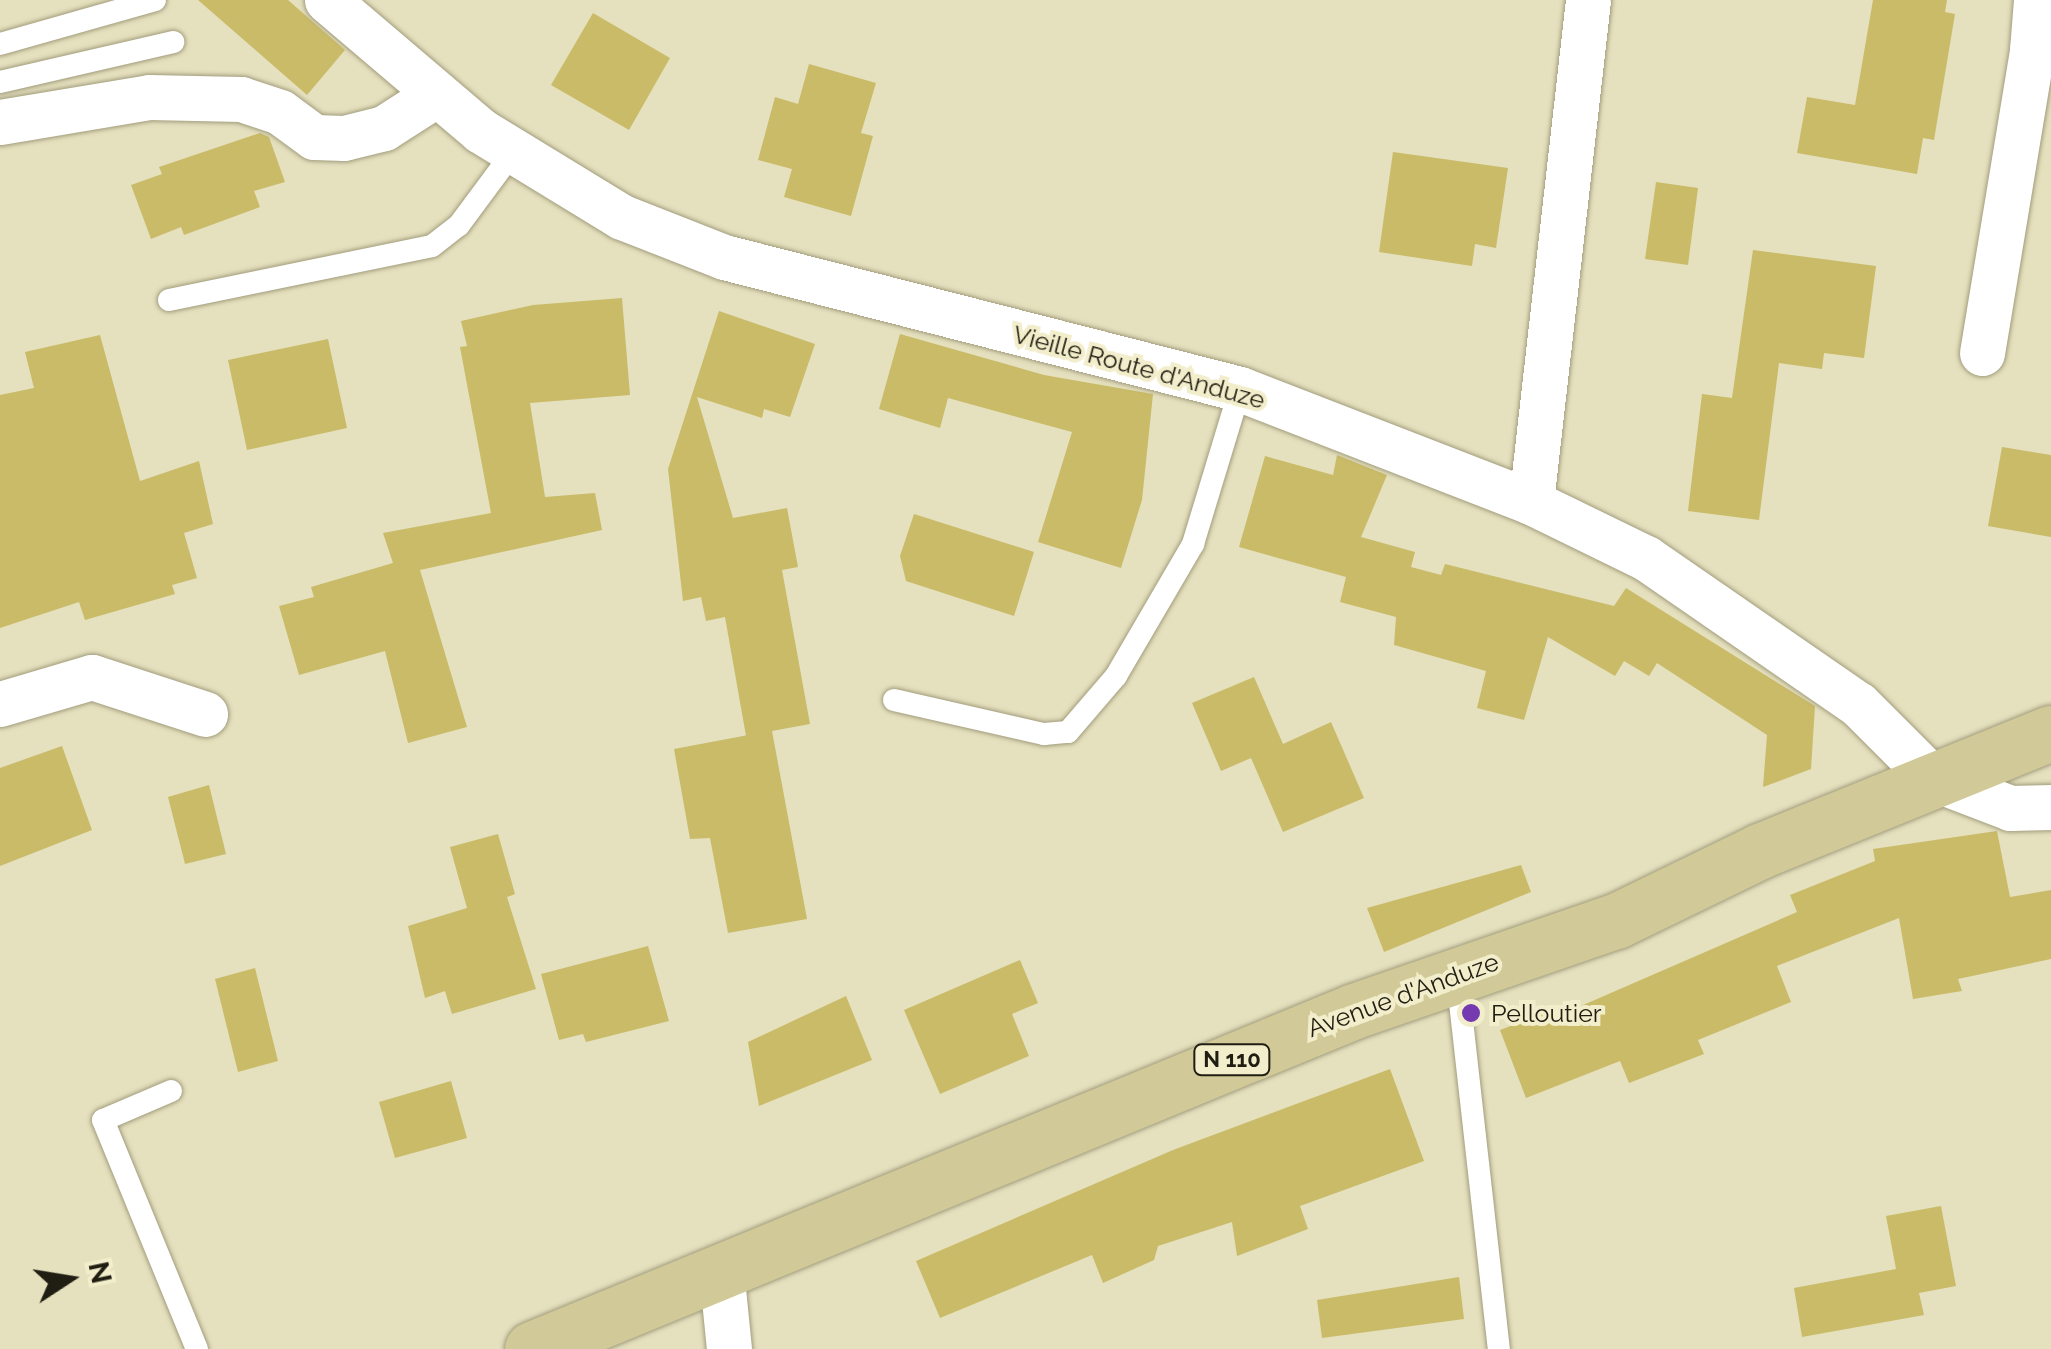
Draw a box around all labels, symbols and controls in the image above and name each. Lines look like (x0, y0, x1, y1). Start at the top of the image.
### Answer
street label: Vieille Route d'Anduze (1010, 319, 1268, 415)
street label: Avenue d'Anduze (1303, 946, 1503, 1044)
place label: Pelloutier (1491, 998, 1602, 1028)
marker: Pelloutier (1460, 1002, 1482, 1024)
road number: N 110 (1192, 1043, 1272, 1077)
north arrow (20, 1229, 120, 1329)
text: N (81, 1259, 118, 1287)

